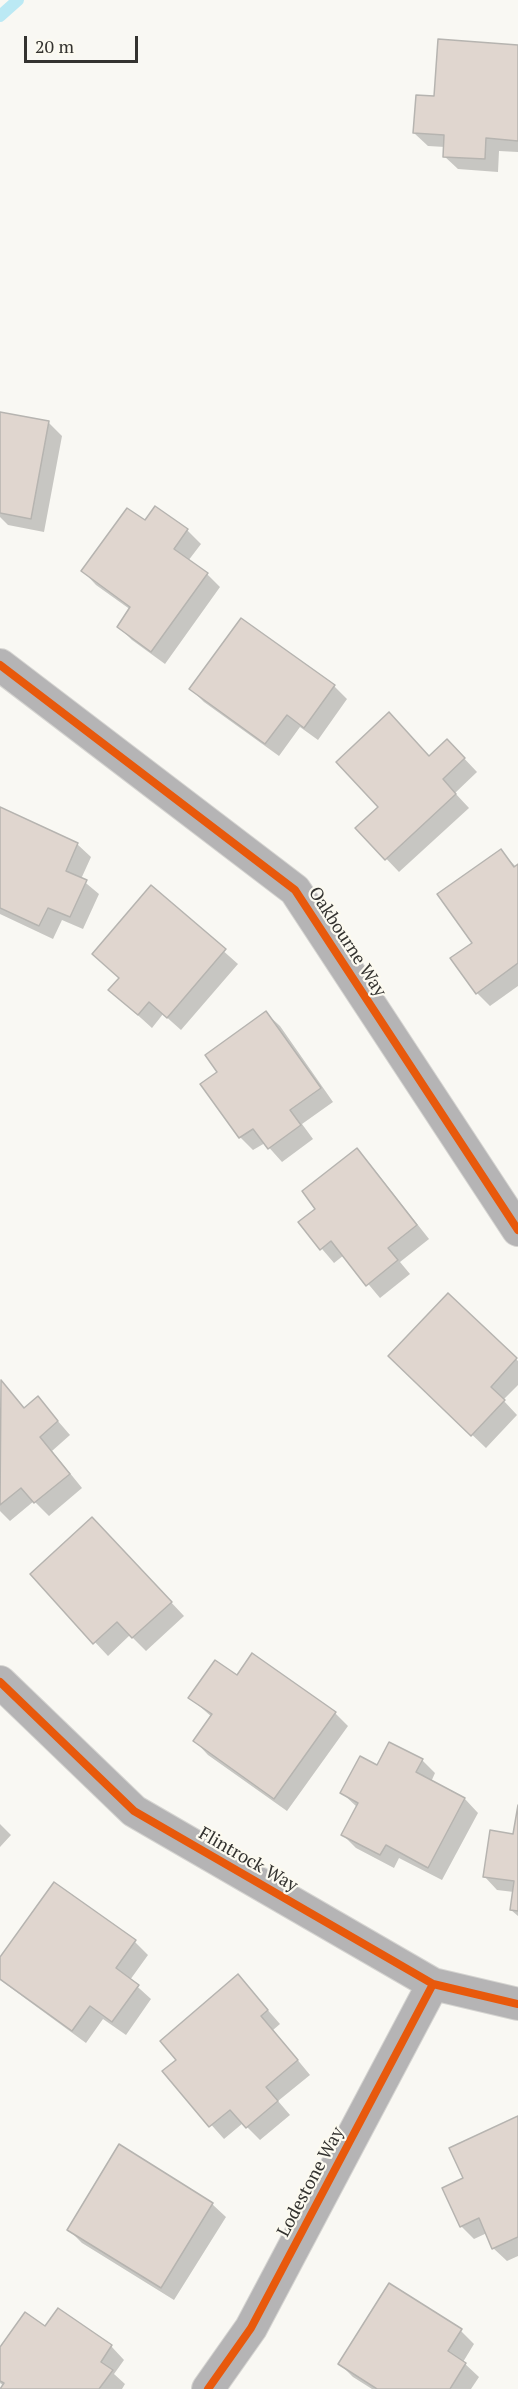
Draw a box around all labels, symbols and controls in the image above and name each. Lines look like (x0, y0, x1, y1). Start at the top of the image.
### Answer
scale bar (27, 24, 141, 62)
text: 20 m (35, 34, 74, 58)
street label: Oakbourne Way (303, 883, 391, 1001)
street label: Flintrock Way (195, 1823, 301, 1897)
street label: Lodestone Way (273, 2123, 349, 2241)

